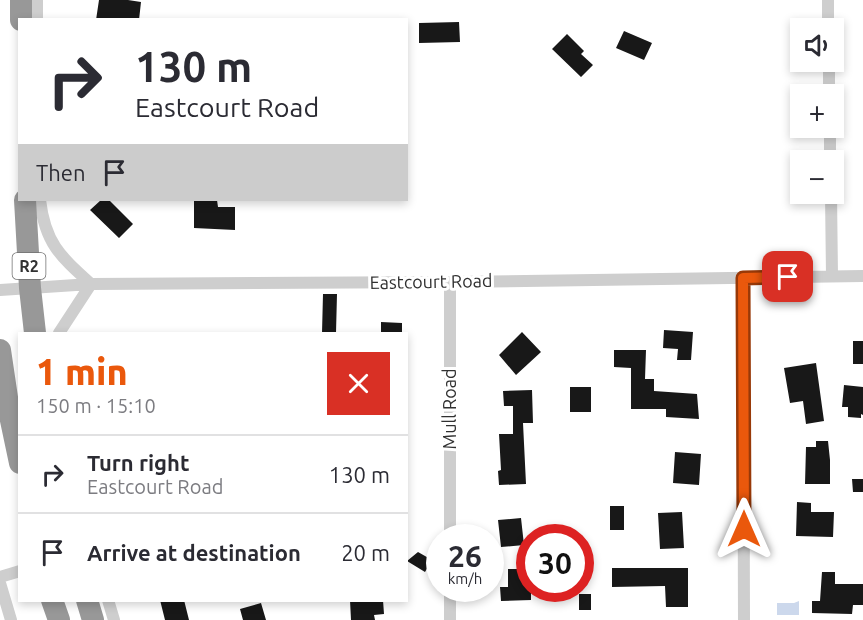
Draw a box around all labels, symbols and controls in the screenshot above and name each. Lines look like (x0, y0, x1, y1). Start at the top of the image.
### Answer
map controls (790, 18, 844, 204)
button: sound (790, 18, 844, 72)
icon: right (36, 42, 114, 120)
text: 130 m (135, 43, 252, 90)
button: + (790, 84, 844, 138)
text: Eastcourt Road (135, 92, 319, 122)
button: − (790, 150, 844, 204)
icon: arrive (98, 156, 131, 189)
text: Then (36, 160, 86, 185)
pin (762, 251, 813, 302)
road number: R2 (12, 253, 46, 279)
icon: arrive (771, 260, 804, 293)
street label: Eastcourt Road (369, 270, 493, 292)
text: 1 min (36, 351, 128, 392)
button: close (327, 352, 390, 415)
street label: Mull Road (439, 369, 459, 449)
text: 150 m · 15:10 (36, 394, 156, 417)
text: Turn right (87, 450, 189, 475)
icon: right (36, 458, 69, 491)
text: 130 m (329, 462, 390, 487)
text: Eastcourt Road (87, 475, 223, 498)
position arrow (712, 497, 776, 561)
speed limit sign: 30 (516, 524, 594, 602)
icon: arrive (36, 536, 69, 569)
text: 26 (448, 539, 482, 573)
text: Arrive at destination (87, 540, 301, 565)
text: 20 m (341, 540, 390, 565)
text: km/h (448, 570, 482, 587)

